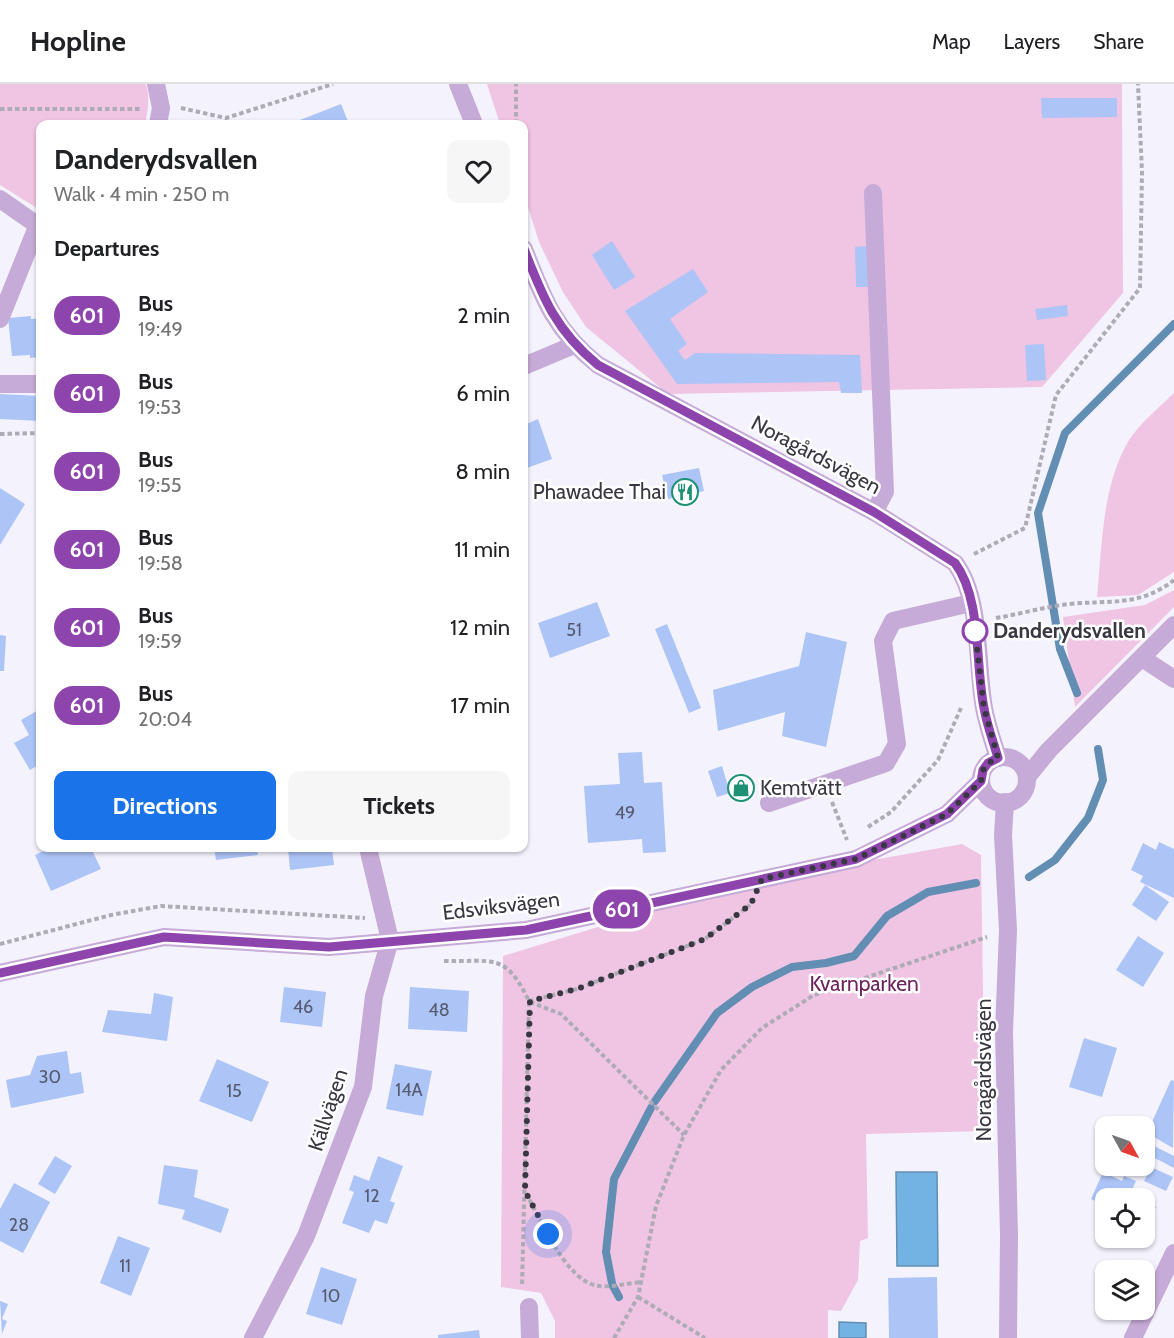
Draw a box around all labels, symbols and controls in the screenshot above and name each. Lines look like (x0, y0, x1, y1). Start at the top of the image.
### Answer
text: Hopline (30, 24, 126, 58)
text: Map (932, 29, 971, 54)
text: Layers (1004, 29, 1060, 54)
text: Share (1093, 29, 1144, 54)
button: heart (447, 140, 510, 203)
text: Danderydsvallen (54, 142, 258, 176)
text: Walk · 4 min · 250 m (54, 182, 229, 206)
text: Departures (54, 235, 159, 262)
text: Bus (138, 290, 173, 317)
text: 2 min (457, 302, 510, 329)
text: 601 (70, 303, 104, 328)
text: 19:49 (138, 317, 183, 341)
text: Bus (138, 368, 173, 395)
text: 6 min (456, 380, 510, 407)
text: 601 (70, 381, 104, 406)
text: 19:53 (138, 395, 182, 419)
street label: Noragårdsvägen (747, 410, 885, 499)
text: Bus (138, 446, 173, 473)
text: 8 min (455, 458, 510, 485)
text: 601 (70, 459, 104, 484)
text: 19:55 (138, 473, 182, 497)
restaurant icon: Phawadee Thai (670, 477, 700, 507)
place label: Phawadee Thai (533, 479, 666, 504)
text: Bus (138, 524, 173, 551)
text: 11 min (454, 536, 510, 563)
text: 601 (70, 537, 104, 562)
text: 19:58 (138, 551, 183, 575)
text: Bus (138, 602, 173, 629)
text: 12 min (450, 614, 510, 641)
text: 601 (70, 615, 104, 640)
marker: Danderydsvallen (962, 618, 988, 644)
place label: Danderydsvallen (993, 618, 1146, 643)
house number: 51 (566, 619, 582, 641)
text: 19:59 (138, 629, 182, 653)
text: Bus (138, 680, 173, 707)
text: 17 min (451, 692, 510, 719)
text: 601 (70, 693, 104, 718)
text: 20:04 (138, 707, 192, 731)
button: Directions (54, 771, 276, 840)
button: Tickets (288, 771, 510, 840)
shop icon: Kemtvätt (726, 773, 756, 803)
place label: Kemtvätt (760, 775, 841, 800)
house number: 49 (615, 802, 635, 824)
street label: Edsviksvägen (441, 886, 561, 925)
line badge: 601 (588, 890, 656, 928)
text: 601 (605, 897, 639, 922)
park label: Kvarnparken (809, 971, 919, 996)
house number: 46 (293, 996, 313, 1018)
street label: Noragårdsvägen (971, 998, 996, 1142)
house number: 48 (428, 999, 450, 1021)
house number: 30 (39, 1066, 61, 1088)
street label: Källvägen (303, 1066, 353, 1154)
house number: 14A (395, 1079, 423, 1101)
house number: 15 (226, 1080, 242, 1102)
north arrow (1095, 1116, 1155, 1176)
map controls (1095, 1116, 1155, 1320)
house number: 12 (364, 1185, 380, 1207)
button: locate (1095, 1188, 1155, 1248)
house number: 28 (9, 1214, 29, 1236)
your location (533, 1219, 563, 1249)
house number: 11 (119, 1255, 131, 1277)
button: layers (1095, 1260, 1155, 1320)
house number: 10 (322, 1285, 340, 1307)

